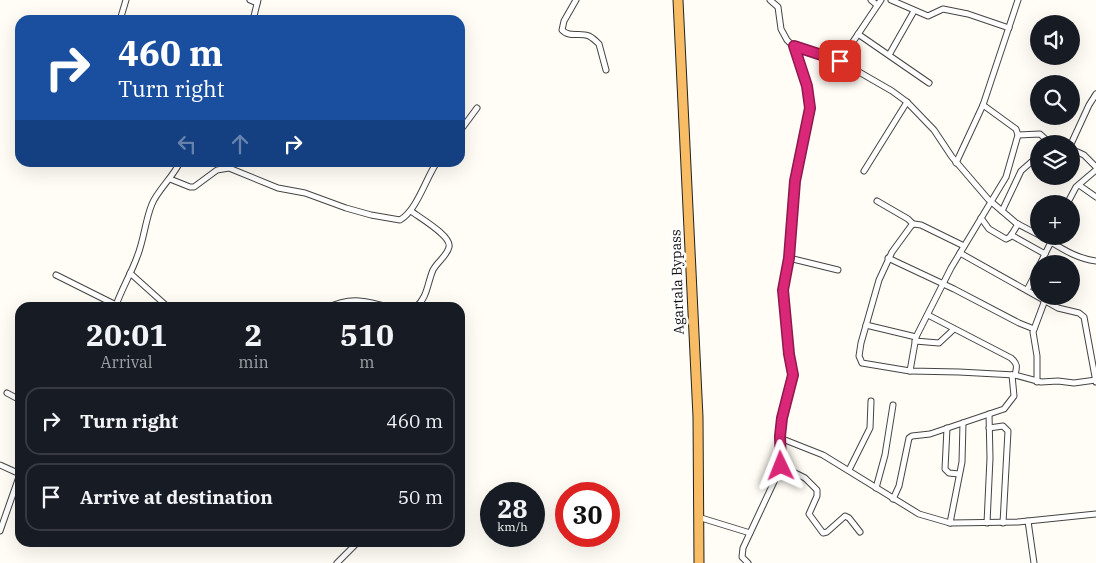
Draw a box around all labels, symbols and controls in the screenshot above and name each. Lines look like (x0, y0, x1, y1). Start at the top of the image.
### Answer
map controls (1030, 15, 1080, 305)
button: sound (1030, 15, 1080, 65)
text: 460 m (118, 30, 223, 76)
icon: right (35, 35, 100, 100)
pin (819, 40, 861, 82)
icon: arrive (826, 47, 854, 75)
text: Turn right (118, 74, 225, 103)
button: search (1030, 75, 1080, 125)
icon: left (173, 130, 201, 158)
icon: ahead (226, 130, 254, 158)
icon: right (279, 130, 307, 158)
button: layers (1030, 135, 1080, 185)
button: + (1030, 195, 1080, 245)
street label: Agartala Bypass (666, 229, 688, 335)
button: − (1030, 255, 1080, 305)
text: 20:01 (86, 315, 167, 354)
text: 2 (245, 315, 263, 354)
text: 510 (340, 315, 394, 354)
text: Arrival (101, 352, 153, 372)
text: min (238, 352, 269, 372)
text: m (359, 352, 375, 372)
icon: right (37, 407, 65, 435)
text: Turn right (80, 409, 178, 433)
text: 460 m (386, 409, 443, 433)
position arrow (754, 439, 806, 491)
speed limit sign: 30 (555, 482, 620, 547)
icon: arrive (37, 483, 65, 511)
text: Arrive at destination (80, 485, 273, 509)
text: 50 m (398, 485, 443, 509)
text: 28 (497, 492, 528, 525)
text: km/h (497, 519, 528, 534)

